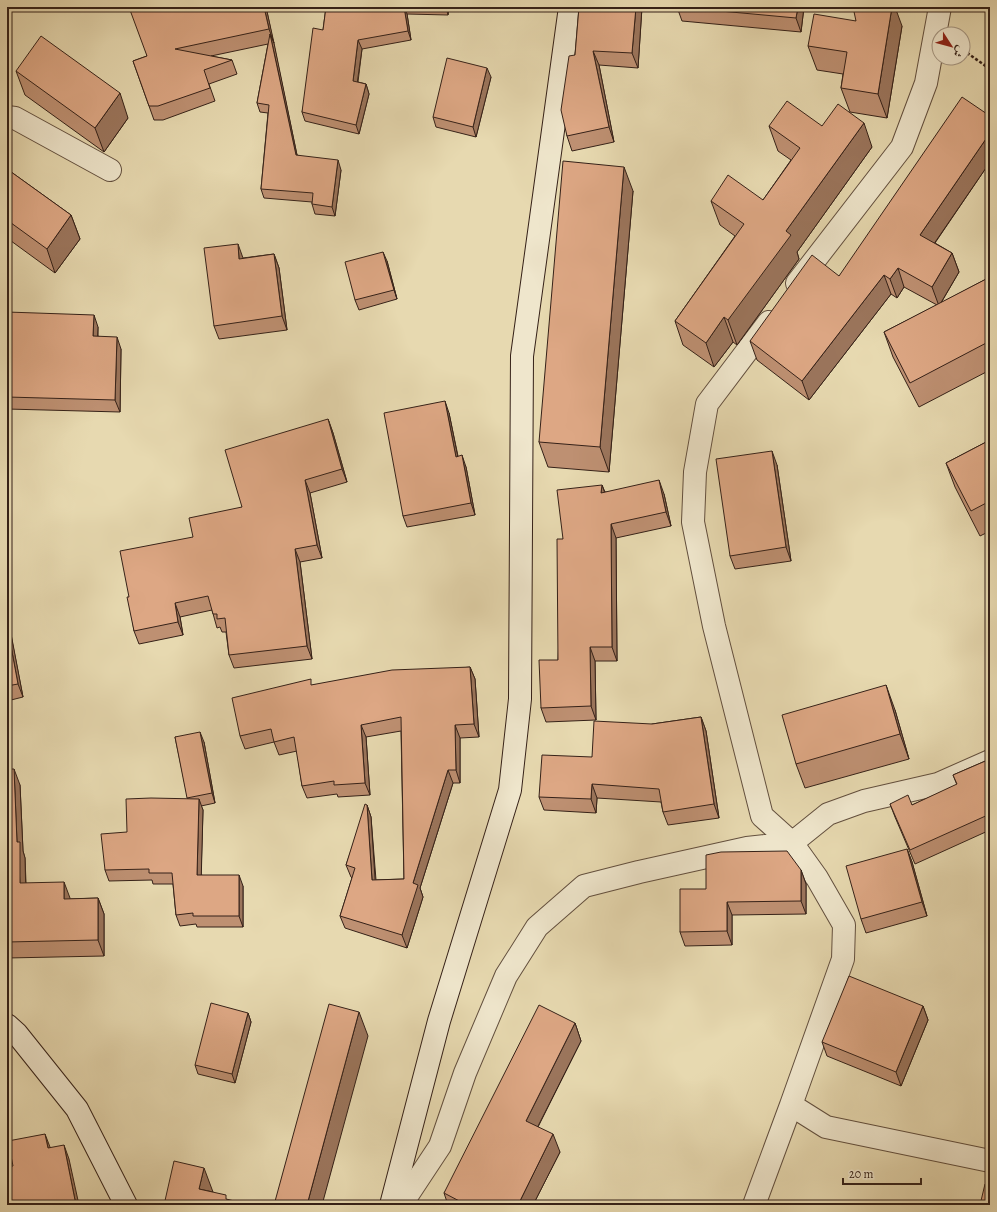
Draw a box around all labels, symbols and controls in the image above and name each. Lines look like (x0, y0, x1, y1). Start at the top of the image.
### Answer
north arrow (931, 26, 971, 66)
text: ش (949, 43, 968, 60)
scale bar (843, 1160, 921, 1186)
text: 20 m (849, 1166, 873, 1182)

